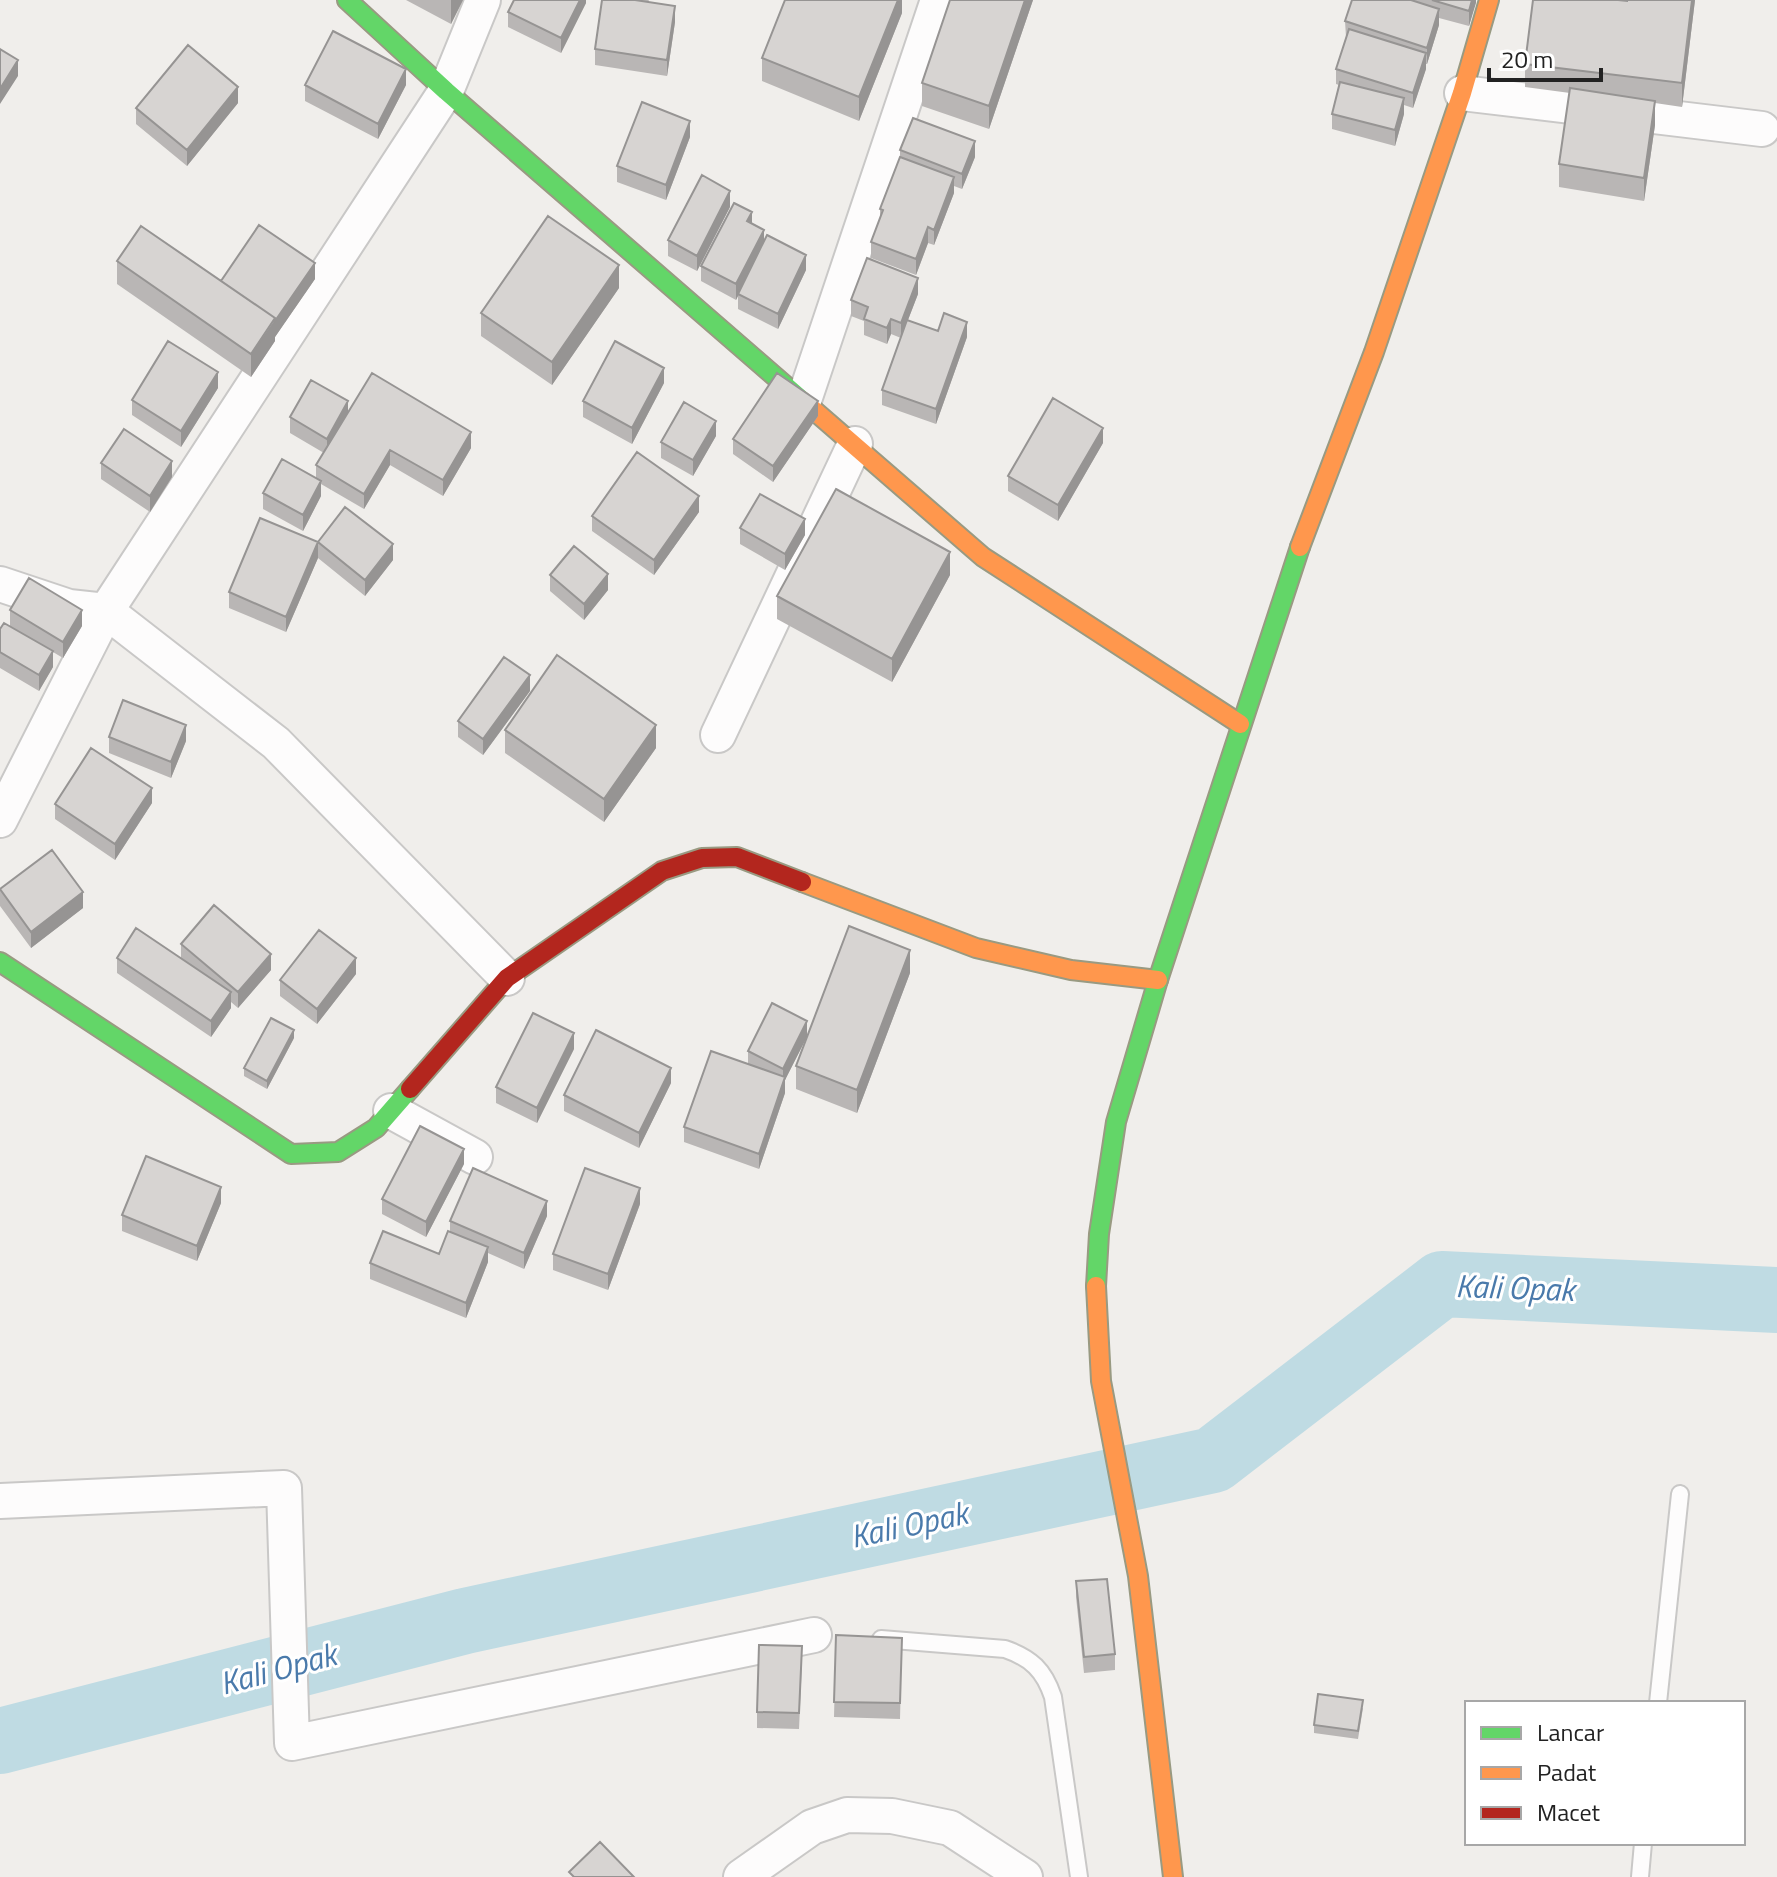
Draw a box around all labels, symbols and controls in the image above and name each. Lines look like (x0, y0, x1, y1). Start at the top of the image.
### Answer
scale bar (1489, 32, 1601, 82)
text: 20 m (1501, 41, 1553, 77)
water label: Kali Opak (1455, 1261, 1579, 1313)
water label: Kali Opak (846, 1487, 976, 1560)
water label: Kali Opak (214, 1628, 345, 1707)
legend (1465, 1701, 1745, 1845)
text: Lancar (1537, 1714, 1604, 1750)
text: Padat (1537, 1754, 1597, 1790)
text: Macet (1537, 1794, 1601, 1830)

